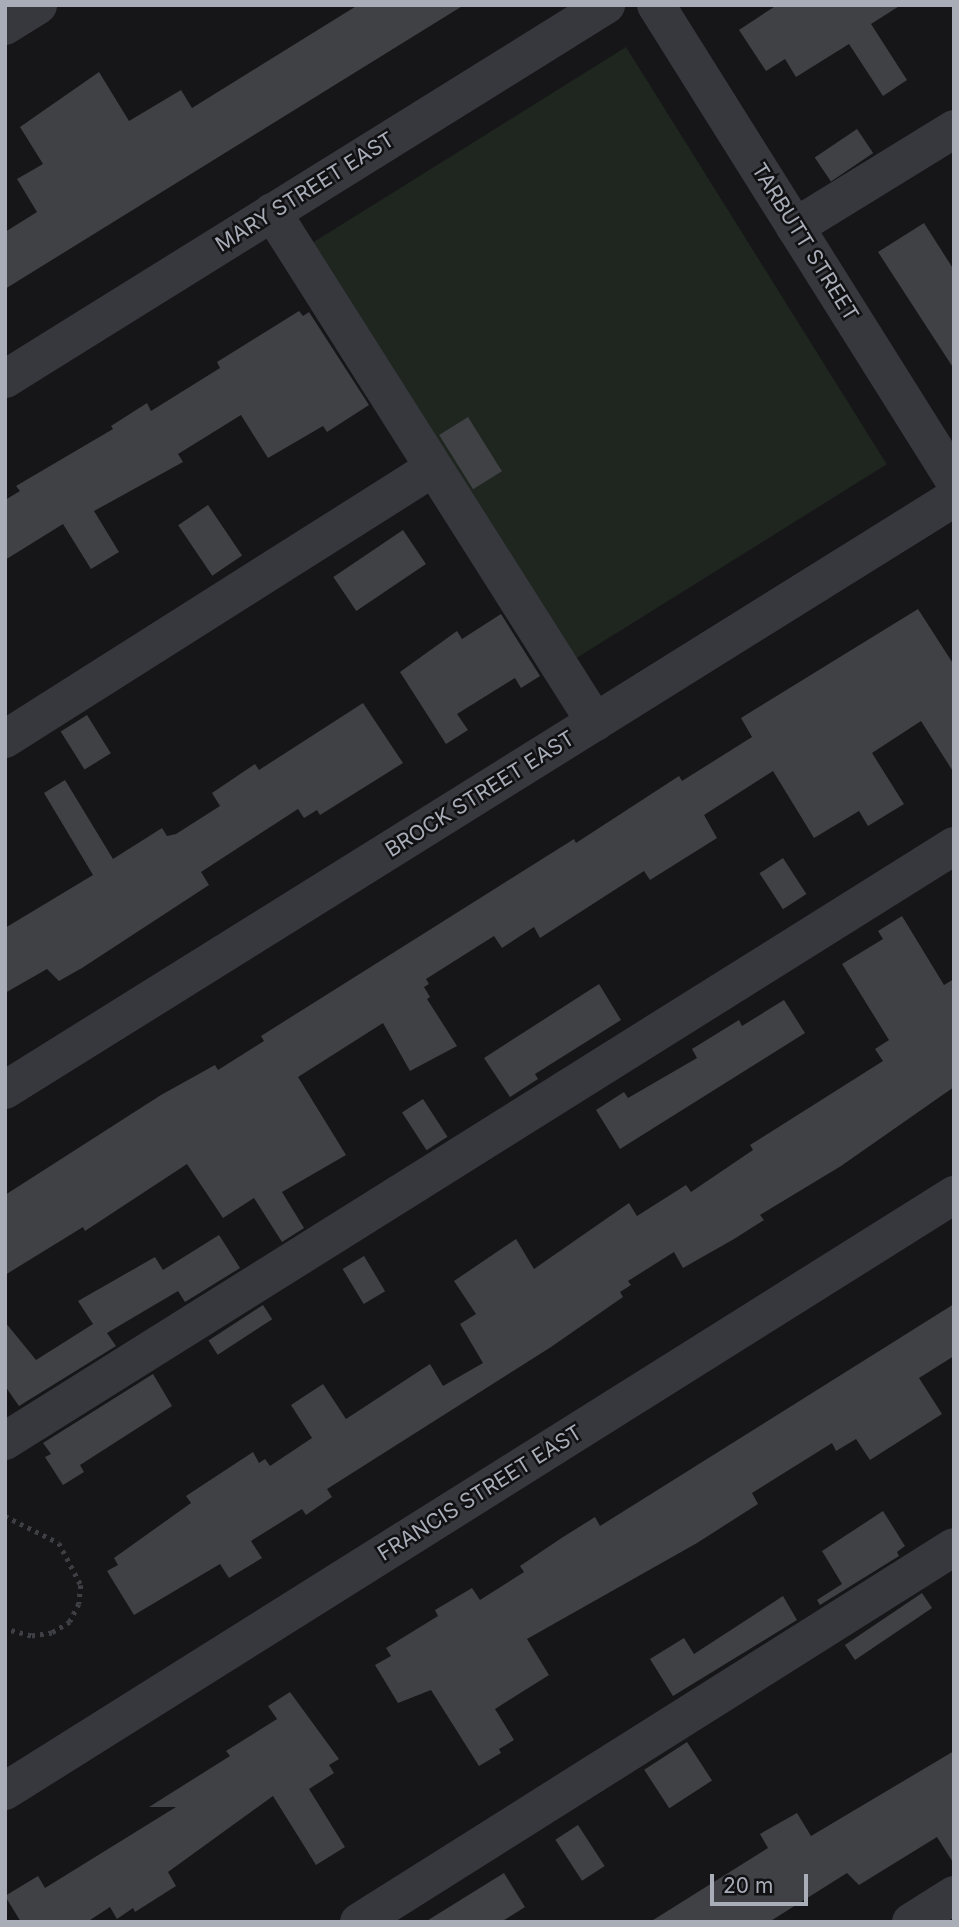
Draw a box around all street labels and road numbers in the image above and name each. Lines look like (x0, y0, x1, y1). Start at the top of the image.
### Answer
street label: MARY STREET EAST (211, 127, 399, 257)
street label: TARBUTT STREET (746, 158, 864, 326)
street label: BROCK STREET EAST (381, 726, 579, 862)
street label: FRANCIS STREET EAST (373, 1420, 587, 1566)

